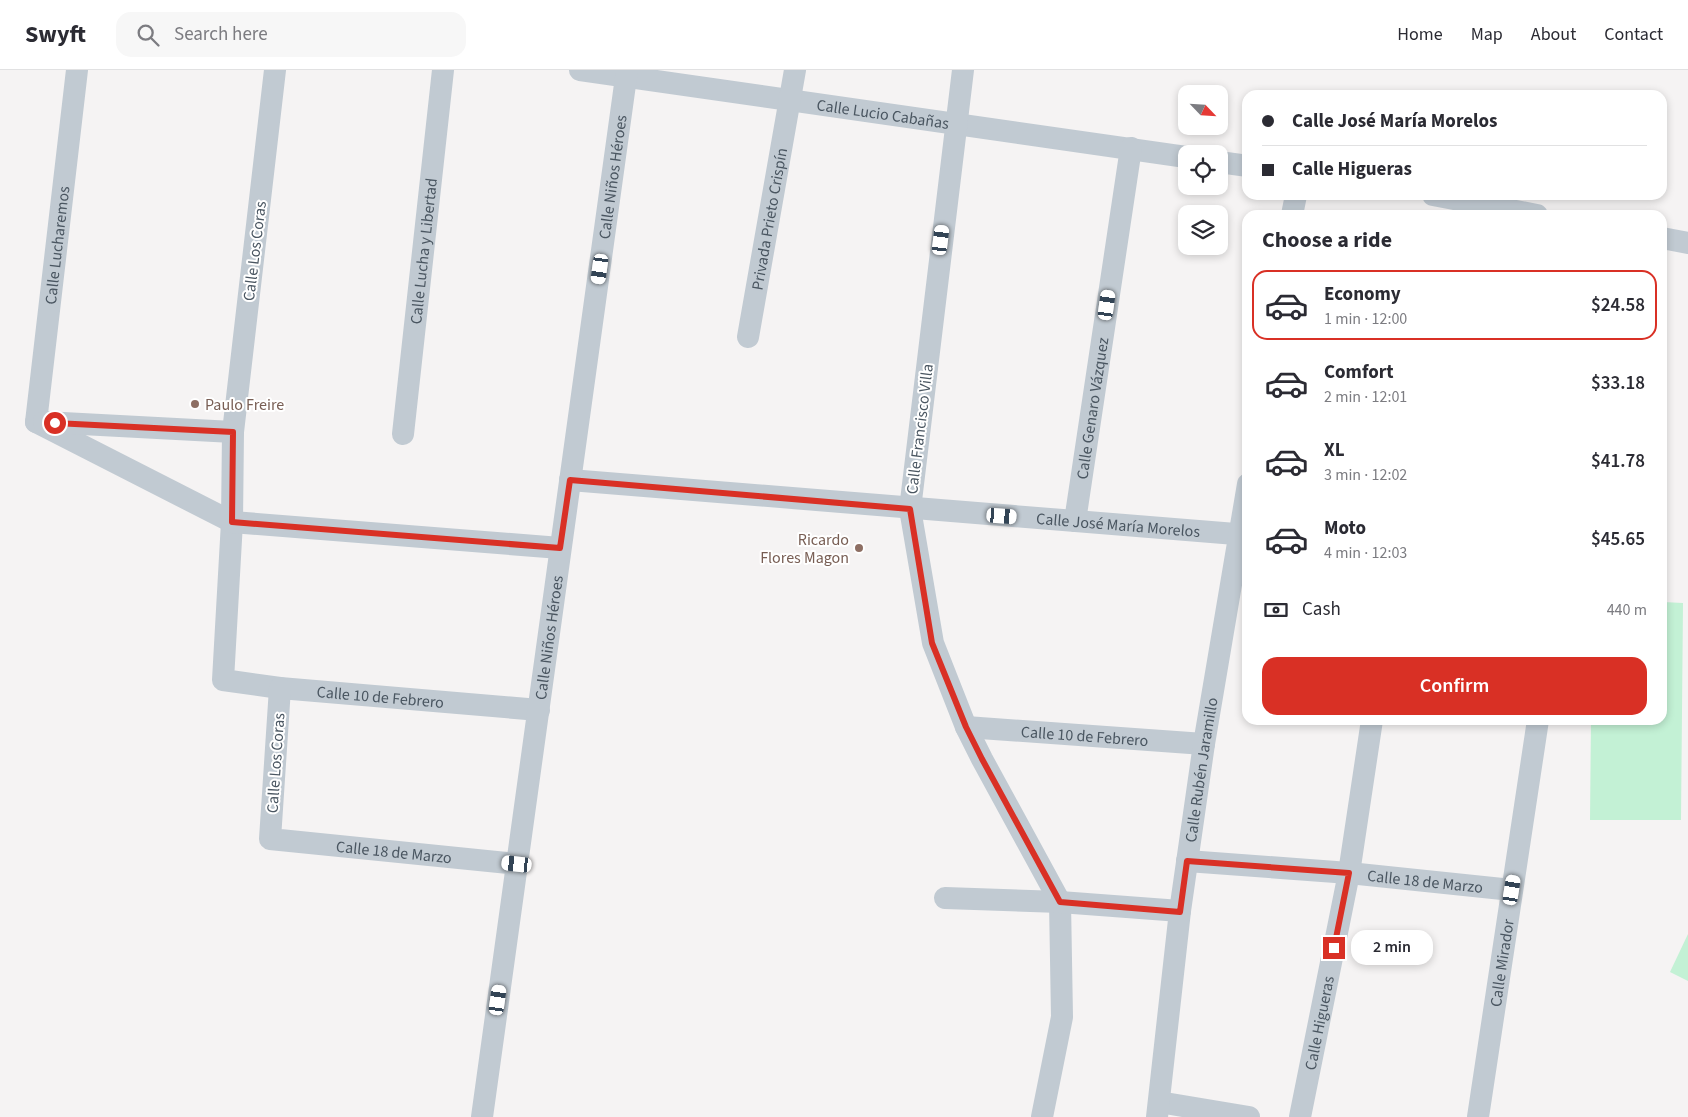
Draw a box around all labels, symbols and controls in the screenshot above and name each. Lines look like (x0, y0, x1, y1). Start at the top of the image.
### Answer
search box (116, 12, 466, 57)
text: Swyft (25, 17, 86, 52)
icon: search (134, 21, 162, 49)
text: Search here (174, 21, 268, 48)
text: Home (1397, 22, 1443, 47)
text: Map (1471, 22, 1503, 47)
text: About (1531, 22, 1576, 47)
text: Contact (1604, 22, 1663, 47)
north arrow (1178, 85, 1228, 135)
map controls (1178, 85, 1228, 255)
street label: Calle Lucio Cabañas (815, 94, 951, 135)
text: Calle José María Morelos (1292, 108, 1497, 135)
street label: Calle Niños Héroes (594, 113, 633, 241)
button: locate (1178, 145, 1228, 195)
street label: Privada Prieto Crispín (746, 146, 793, 292)
text: Calle Higueras (1292, 156, 1412, 183)
street label: Calle Lucha y Libertad (405, 177, 443, 325)
street label: Calle Lucharemos (40, 185, 75, 306)
street label: Calle Los Coras (238, 200, 272, 302)
button: layers (1178, 205, 1228, 255)
car (931, 224, 950, 256)
text: Choose a ride (1262, 224, 1392, 256)
car (590, 253, 609, 285)
text: Economy (1324, 281, 1401, 308)
icon: car (1264, 283, 1309, 328)
car (1097, 289, 1116, 321)
text: $24.58 (1591, 292, 1645, 319)
text: 1 min · 12:00 (1324, 308, 1407, 330)
street label: Calle Genaro Vázquez (1071, 336, 1114, 481)
text: Comfort (1324, 359, 1394, 386)
icon: car (1264, 361, 1309, 406)
street label: Calle Francisco Villa (901, 363, 939, 496)
text: $33.18 (1591, 370, 1645, 397)
text: 2 min · 12:01 (1324, 386, 1407, 408)
place label: Paulo Freire (205, 394, 284, 416)
marker: Paulo Freire (189, 398, 201, 410)
route start (44, 412, 66, 434)
text: XL (1324, 437, 1345, 464)
icon: car (1264, 439, 1309, 484)
text: $41.78 (1591, 448, 1645, 475)
text: 3 min · 12:02 (1324, 464, 1407, 486)
car (986, 507, 1017, 525)
street label: Calle José María Morelos (1035, 508, 1201, 543)
text: Moto (1324, 515, 1366, 542)
icon: car (1264, 517, 1309, 562)
text: $45.65 (1591, 526, 1645, 553)
place label: Ricardo Flores Magon (760, 529, 849, 569)
marker: Ricardo Flores Magon (853, 542, 865, 554)
text: 4 min · 12:03 (1324, 542, 1407, 564)
street label: Calle Niños Héroes (530, 574, 569, 701)
icon: cash (1262, 596, 1290, 624)
text: Cash (1302, 596, 1341, 623)
text: 440 m (1607, 599, 1647, 621)
button: Confirm (1262, 657, 1647, 715)
street label: Calle 10 de Febrero (316, 681, 445, 714)
street label: Calle Rubén Jaramillo (1180, 696, 1224, 844)
street label: Calle Los Coras (262, 712, 290, 814)
street label: Calle 10 de Febrero (1020, 721, 1149, 752)
street label: Calle 18 de Marzo (335, 836, 453, 869)
car (501, 855, 532, 873)
street label: Calle 18 de Marzo (1366, 865, 1484, 899)
car (1502, 874, 1521, 906)
street label: Calle Mirador (1485, 917, 1520, 1008)
callout: 2 min (1352, 930, 1434, 966)
text: 2 min (1373, 936, 1411, 958)
route end (1323, 937, 1345, 959)
street label: Calle Higueras (1300, 974, 1340, 1072)
car (488, 984, 507, 1016)

